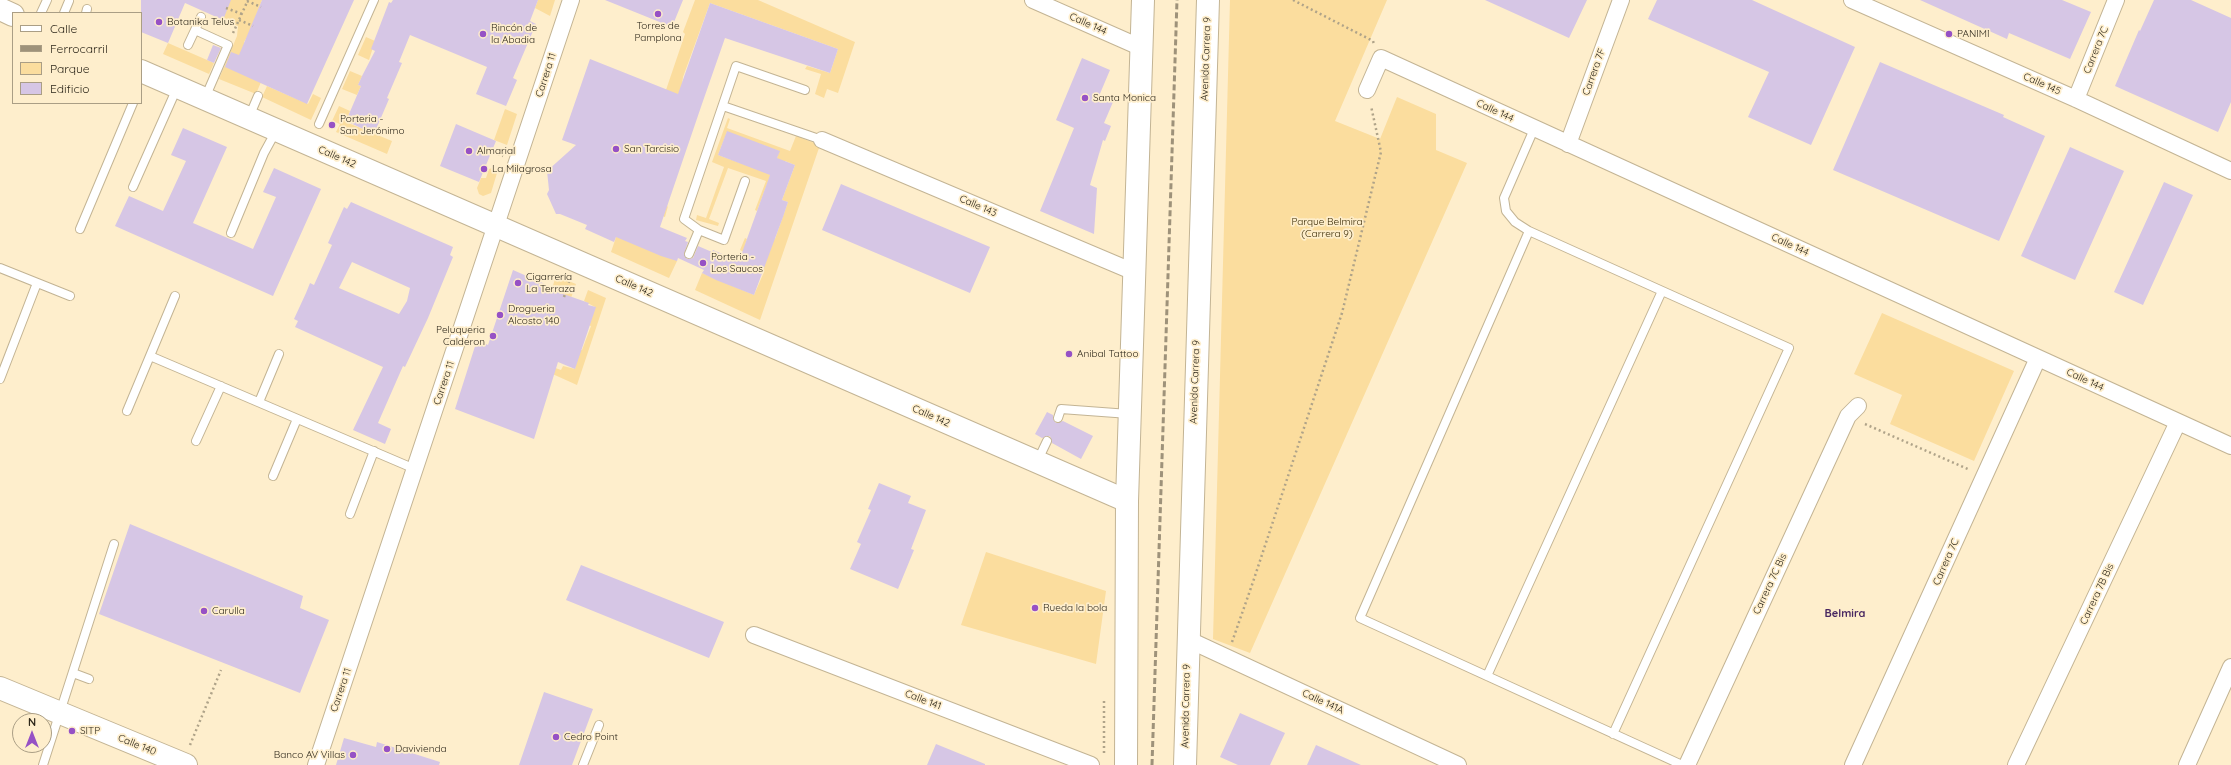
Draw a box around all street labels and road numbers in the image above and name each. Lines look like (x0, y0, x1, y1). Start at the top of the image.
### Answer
street label: Calle 144 (1067, 10, 1109, 38)
street label: Avenida Carrera 9 (1199, 17, 1213, 101)
street label: Carrera 7C (2081, 25, 2111, 75)
street label: Carrera 7F (1580, 47, 1608, 97)
street label: Carrera 11 (533, 51, 559, 99)
street label: Calle 145 (2021, 70, 2063, 98)
street label: Calle 144 (1475, 97, 1515, 125)
street label: Calle 142 (316, 143, 358, 171)
street label: Calle 143 (957, 193, 999, 219)
street label: Calle 144 (1770, 231, 1810, 259)
street label: Calle 142 (613, 272, 655, 300)
street label: Avenida Carrera 9 (1188, 340, 1202, 424)
street label: Carrera 11 (431, 359, 457, 407)
street label: Calle 144 (2065, 366, 2105, 394)
street label: Calle 142 (910, 402, 952, 430)
street label: Carrera 7C (1930, 537, 1962, 587)
street label: Carrera 7C Bis (1751, 552, 1789, 616)
street label: Carrera 7B Bis (2078, 562, 2116, 626)
street label: Avenida Carrera 9 (1179, 664, 1193, 748)
street label: Carrera 11 (328, 666, 354, 714)
street label: Calle 141A (1300, 687, 1346, 717)
street label: Calle 141 (903, 688, 943, 712)
street label: Calle 140 (116, 732, 158, 758)

